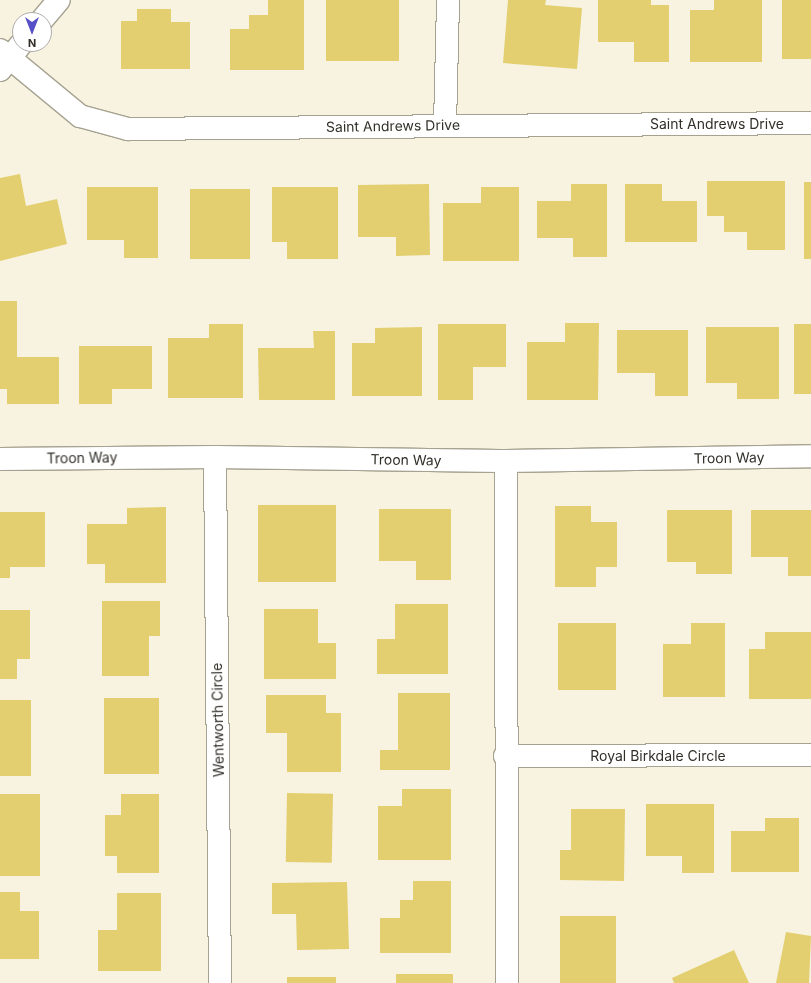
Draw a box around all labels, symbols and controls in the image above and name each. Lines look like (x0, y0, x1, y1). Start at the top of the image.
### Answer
north arrow (12, 12, 52, 52)
text: N (28, 36, 36, 50)
street label: Saint Andrews Drive (326, 116, 460, 136)
street label: Saint Andrews Drive (650, 116, 784, 132)
street label: Troon Way (46, 449, 118, 467)
street label: Troon Way (693, 449, 765, 467)
street label: Troon Way (370, 451, 442, 469)
street label: Wentworth Circle (209, 663, 227, 777)
street label: Royal Birkdale Circle (590, 748, 726, 764)

